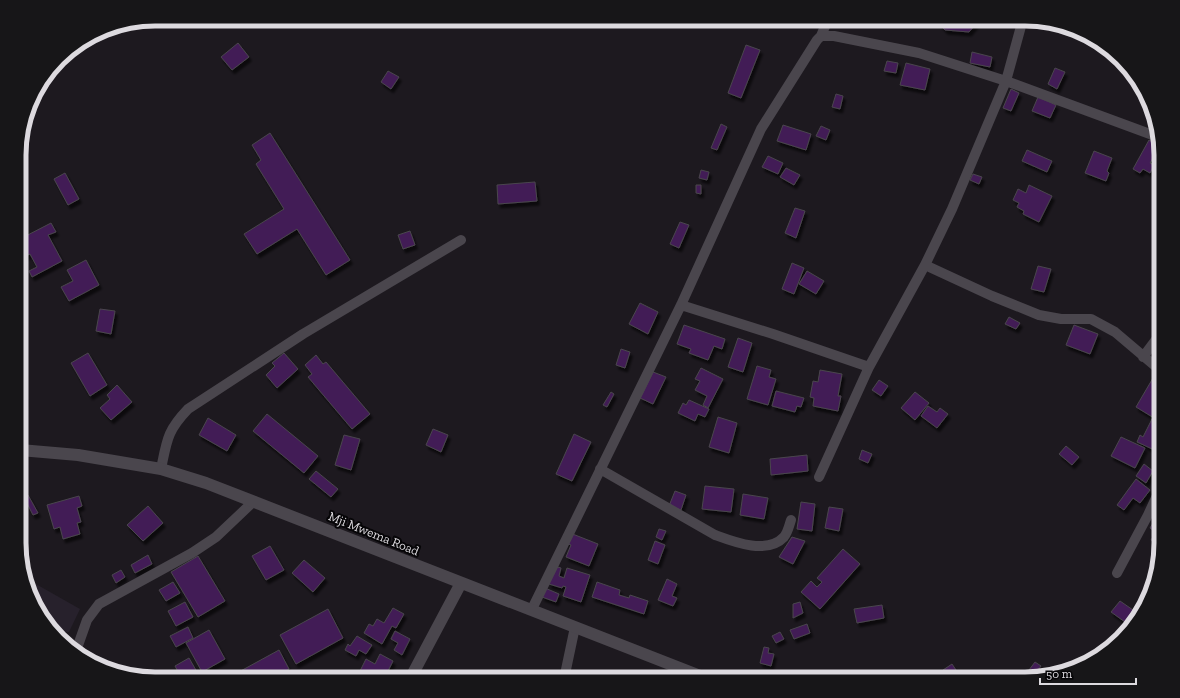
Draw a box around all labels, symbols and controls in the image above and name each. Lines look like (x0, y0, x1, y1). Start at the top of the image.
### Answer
street label: Mji Mwema Road (326, 508, 421, 559)
scale bar (1040, 660, 1136, 686)
text: 50 m (1046, 667, 1073, 681)

